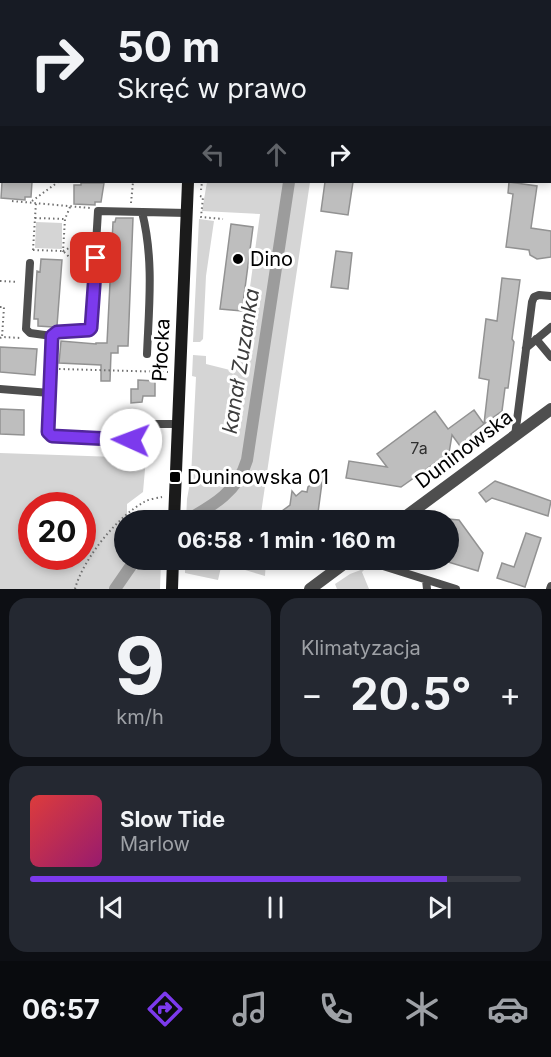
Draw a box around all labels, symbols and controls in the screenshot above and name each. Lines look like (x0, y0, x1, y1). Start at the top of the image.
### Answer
text: 50 m (117, 21, 220, 72)
icon: right (18, 24, 96, 102)
text: Skręć w prawo (117, 72, 307, 105)
icon: left (197, 138, 230, 171)
icon: ahead (260, 138, 293, 171)
icon: right (323, 138, 356, 171)
pin (70, 232, 121, 283)
icon: arrive (79, 241, 112, 274)
place label: Dino (250, 247, 293, 271)
marker: Dino (231, 252, 245, 266)
water label: kanał Zuzanka (217, 287, 264, 435)
street label: Płocka (147, 318, 175, 382)
street label: Duninowska (411, 405, 517, 493)
position arrow (99, 408, 163, 472)
house number: 7a (410, 438, 428, 458)
place label: Duninowska 01 (187, 465, 329, 489)
marker: Duninowska 01 (168, 470, 182, 484)
speed limit sign: 20 (18, 492, 96, 570)
text: 06:58 · 1 min · 160 m (177, 527, 396, 553)
text: 9 (115, 618, 165, 713)
text: Klimatyzacja (301, 636, 421, 660)
text: 20.5° (350, 666, 472, 721)
text: − (301, 674, 323, 714)
text: + (499, 674, 521, 714)
text: km/h (116, 705, 164, 729)
text: Slow Tide (120, 806, 225, 832)
text: Marlow (120, 832, 190, 856)
icon: previous (95, 891, 128, 924)
icon: pause (259, 891, 292, 924)
icon: next (423, 891, 456, 924)
icon: directions (144, 988, 186, 1030)
icon: music (229, 988, 271, 1030)
icon: phone (315, 988, 357, 1030)
icon: climate (401, 988, 443, 1030)
icon: car (487, 988, 529, 1030)
text: 06:57 (22, 993, 100, 1026)

